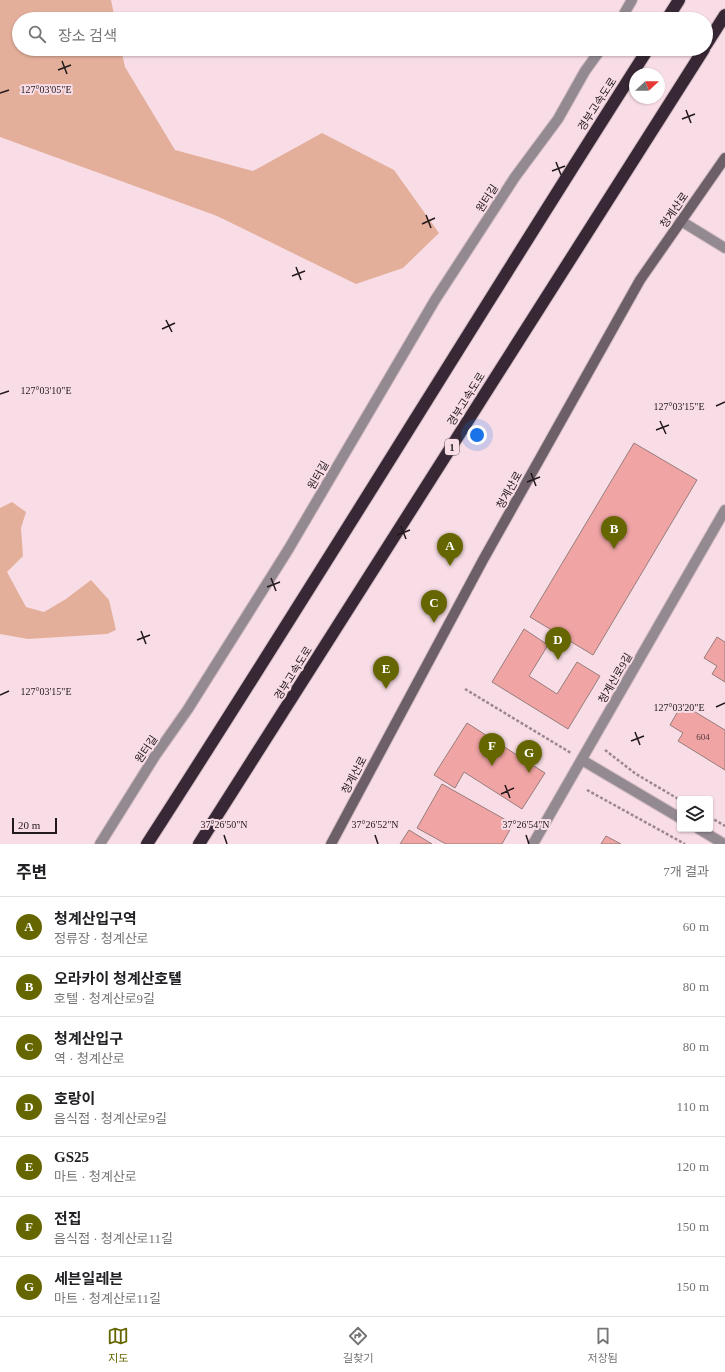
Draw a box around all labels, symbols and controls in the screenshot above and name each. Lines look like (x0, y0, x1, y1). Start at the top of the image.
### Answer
search box (12, 12, 713, 56)
icon: search (26, 23, 48, 45)
text: 장소 검색 (58, 28, 117, 44)
north arrow (629, 68, 665, 104)
street label: 경부고속도로 (575, 75, 619, 133)
text: 127°03'05"E (21, 84, 72, 95)
street label: 원터길 (474, 182, 500, 214)
street label: 청계산로 (657, 190, 691, 230)
street label: 경부고속도로 (445, 370, 487, 428)
text: 127°03'10"E (21, 385, 72, 396)
text: 127°03'15"E (654, 401, 705, 412)
your location (467, 425, 487, 445)
road number: 1 (445, 439, 459, 455)
street label: 원터길 (305, 459, 331, 491)
street label: 청계산로 (494, 469, 524, 511)
pin: B (601, 516, 627, 549)
pin: A (437, 533, 463, 566)
pin: C (421, 590, 447, 623)
pin: D (545, 627, 571, 660)
street label: 경부고속도로 (272, 644, 314, 702)
street label: 청계산로9길 (596, 651, 634, 705)
pin: E (373, 656, 399, 689)
text: 127°03'15"E (21, 686, 72, 697)
text: 127°03'20"E (654, 702, 705, 713)
house number: 604 (696, 732, 710, 742)
street label: 원터길 (133, 733, 159, 765)
pin: F (479, 733, 505, 766)
pin: G (516, 740, 542, 773)
street label: 청계산로 (339, 754, 369, 796)
map controls (677, 796, 713, 832)
button: layers (677, 796, 713, 832)
scale bar (12, 816, 57, 835)
text: 20 m (18, 819, 40, 831)
text: 37°26'50"N (200, 819, 248, 830)
text: 37°26'52"N (351, 819, 399, 830)
text: 37°26'54"N (502, 819, 550, 830)
text: 주변 (16, 863, 47, 882)
text: 7개 결과 (663, 864, 709, 879)
text: 청계산입구역 (54, 911, 137, 927)
text: A (24, 919, 34, 934)
text: 60 m (683, 919, 709, 934)
text: 정류장 · 청계산로 (54, 931, 149, 946)
text: 오라카이 청계산호텔 (54, 971, 182, 987)
text: B (25, 979, 33, 994)
text: 80 m (683, 979, 709, 994)
text: 호텔 · 청계산로9길 (54, 991, 155, 1006)
text: 청계산입구 (54, 1031, 123, 1047)
text: C (24, 1039, 34, 1054)
text: 80 m (683, 1039, 709, 1054)
text: 역 · 청계산로 (54, 1051, 125, 1066)
text: 호랑이 (54, 1091, 95, 1107)
text: D (24, 1099, 34, 1114)
text: 110 m (677, 1099, 709, 1114)
text: 음식점 · 청계산로9길 (54, 1111, 167, 1126)
text: GS25 (54, 1149, 89, 1165)
text: E (25, 1159, 33, 1174)
text: 120 m (676, 1159, 709, 1174)
text: 마트 · 청계산로 (54, 1169, 137, 1184)
text: 전집 (54, 1211, 82, 1227)
text: F (25, 1219, 33, 1234)
text: 150 m (676, 1219, 709, 1234)
text: 음식점 · 청계산로11길 (54, 1231, 173, 1246)
text: 세븐일레븐 (54, 1271, 123, 1287)
text: G (24, 1279, 34, 1294)
text: 150 m (676, 1279, 709, 1294)
text: 마트 · 청계산로11길 (54, 1291, 161, 1306)
tab: 지도 (107, 1325, 129, 1365)
tab: 길찾기 (343, 1325, 373, 1365)
tab: 저장됨 (588, 1325, 618, 1365)

